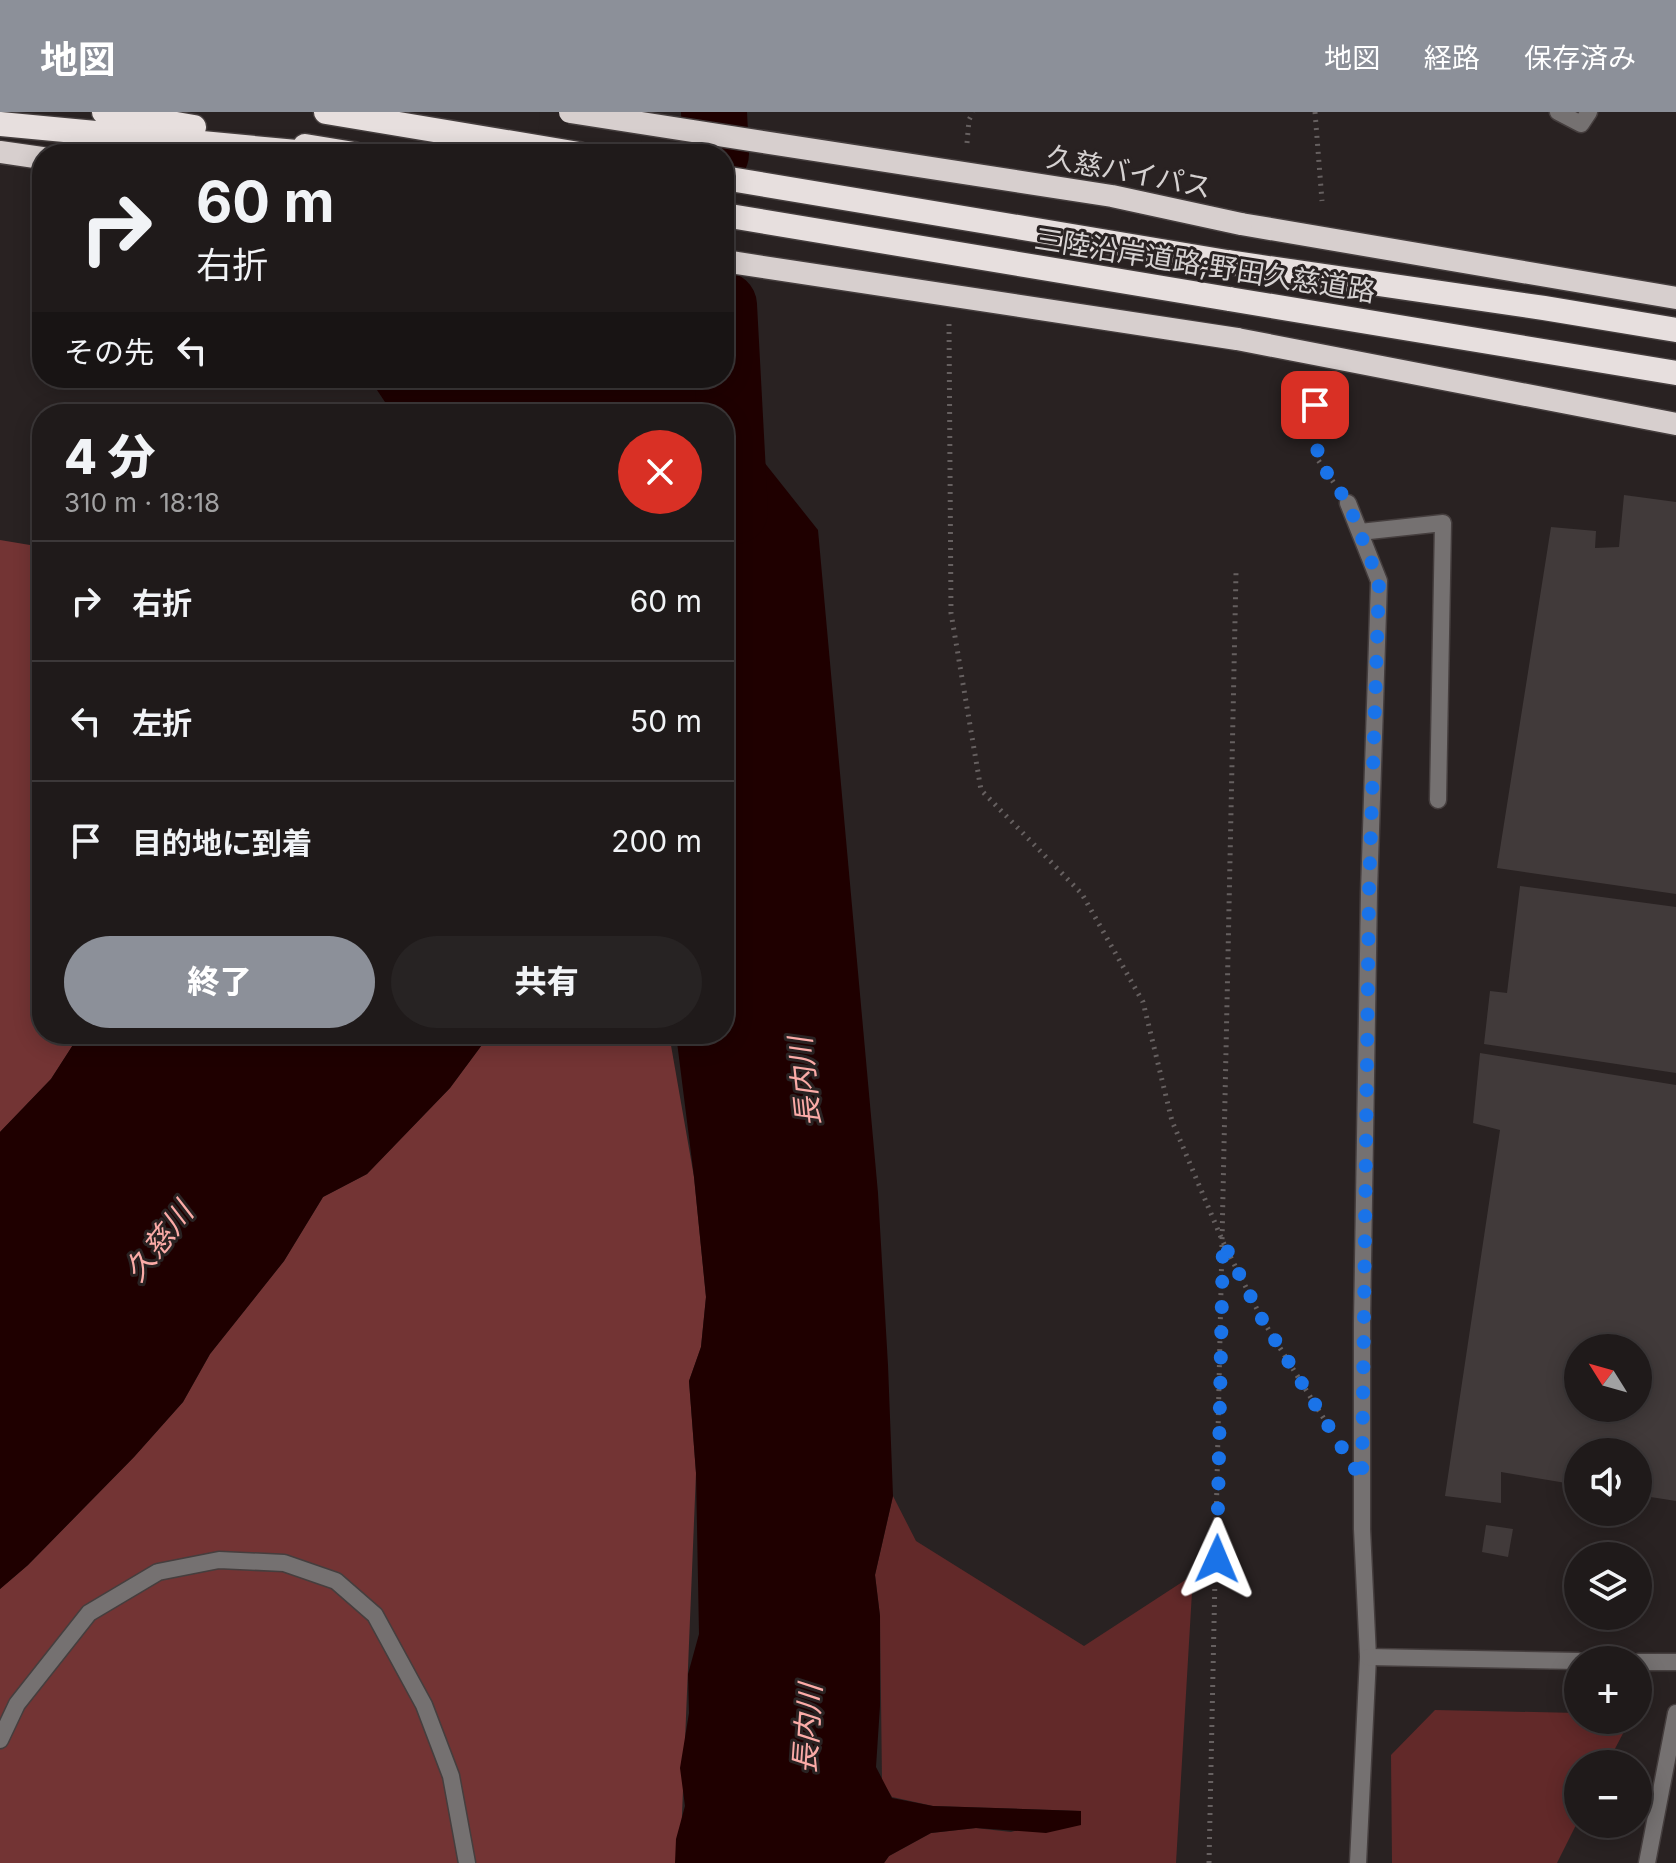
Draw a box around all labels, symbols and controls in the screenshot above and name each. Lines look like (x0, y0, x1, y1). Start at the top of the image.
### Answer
text: 地図 (40, 36, 116, 82)
text: 地図 (1324, 41, 1380, 75)
text: 経路 (1424, 41, 1480, 75)
text: 保存済み (1524, 41, 1636, 75)
street label: 久慈バイパス (1044, 139, 1214, 205)
text: 60 m (196, 168, 335, 236)
icon: right (64, 176, 168, 280)
street label: 三陸沿岸道路;野田久慈道路 (1032, 221, 1378, 309)
text: 右折 (196, 243, 268, 287)
icon: left (170, 328, 214, 372)
text: その先 (64, 334, 154, 370)
pin (1281, 371, 1349, 439)
icon: arrive (1293, 383, 1337, 427)
text: 4 分 (64, 427, 156, 486)
button: close (618, 430, 702, 514)
text: 310 m · 18:18 (64, 487, 220, 518)
icon: right (64, 579, 108, 623)
text: 60 m (630, 583, 702, 619)
text: 右折 (132, 585, 192, 621)
icon: left (64, 699, 108, 743)
text: 50 m (630, 703, 702, 739)
text: 左折 (132, 705, 192, 741)
icon: arrive (64, 819, 108, 863)
text: 200 m (611, 823, 702, 859)
text: 目的地に到着 (132, 825, 312, 861)
button: 終了 (64, 936, 375, 1028)
button: 共有 (391, 936, 702, 1028)
water label: 長内川 (781, 1032, 827, 1129)
water label: 久慈川 (116, 1192, 202, 1288)
north arrow (1564, 1334, 1652, 1422)
map controls (1564, 1334, 1652, 1838)
button: sound (1564, 1438, 1652, 1526)
position arrow (1175, 1517, 1259, 1601)
button: layers (1564, 1542, 1652, 1630)
button: + (1564, 1646, 1652, 1734)
water label: 長内川 (786, 1680, 828, 1775)
button: − (1564, 1750, 1652, 1838)

